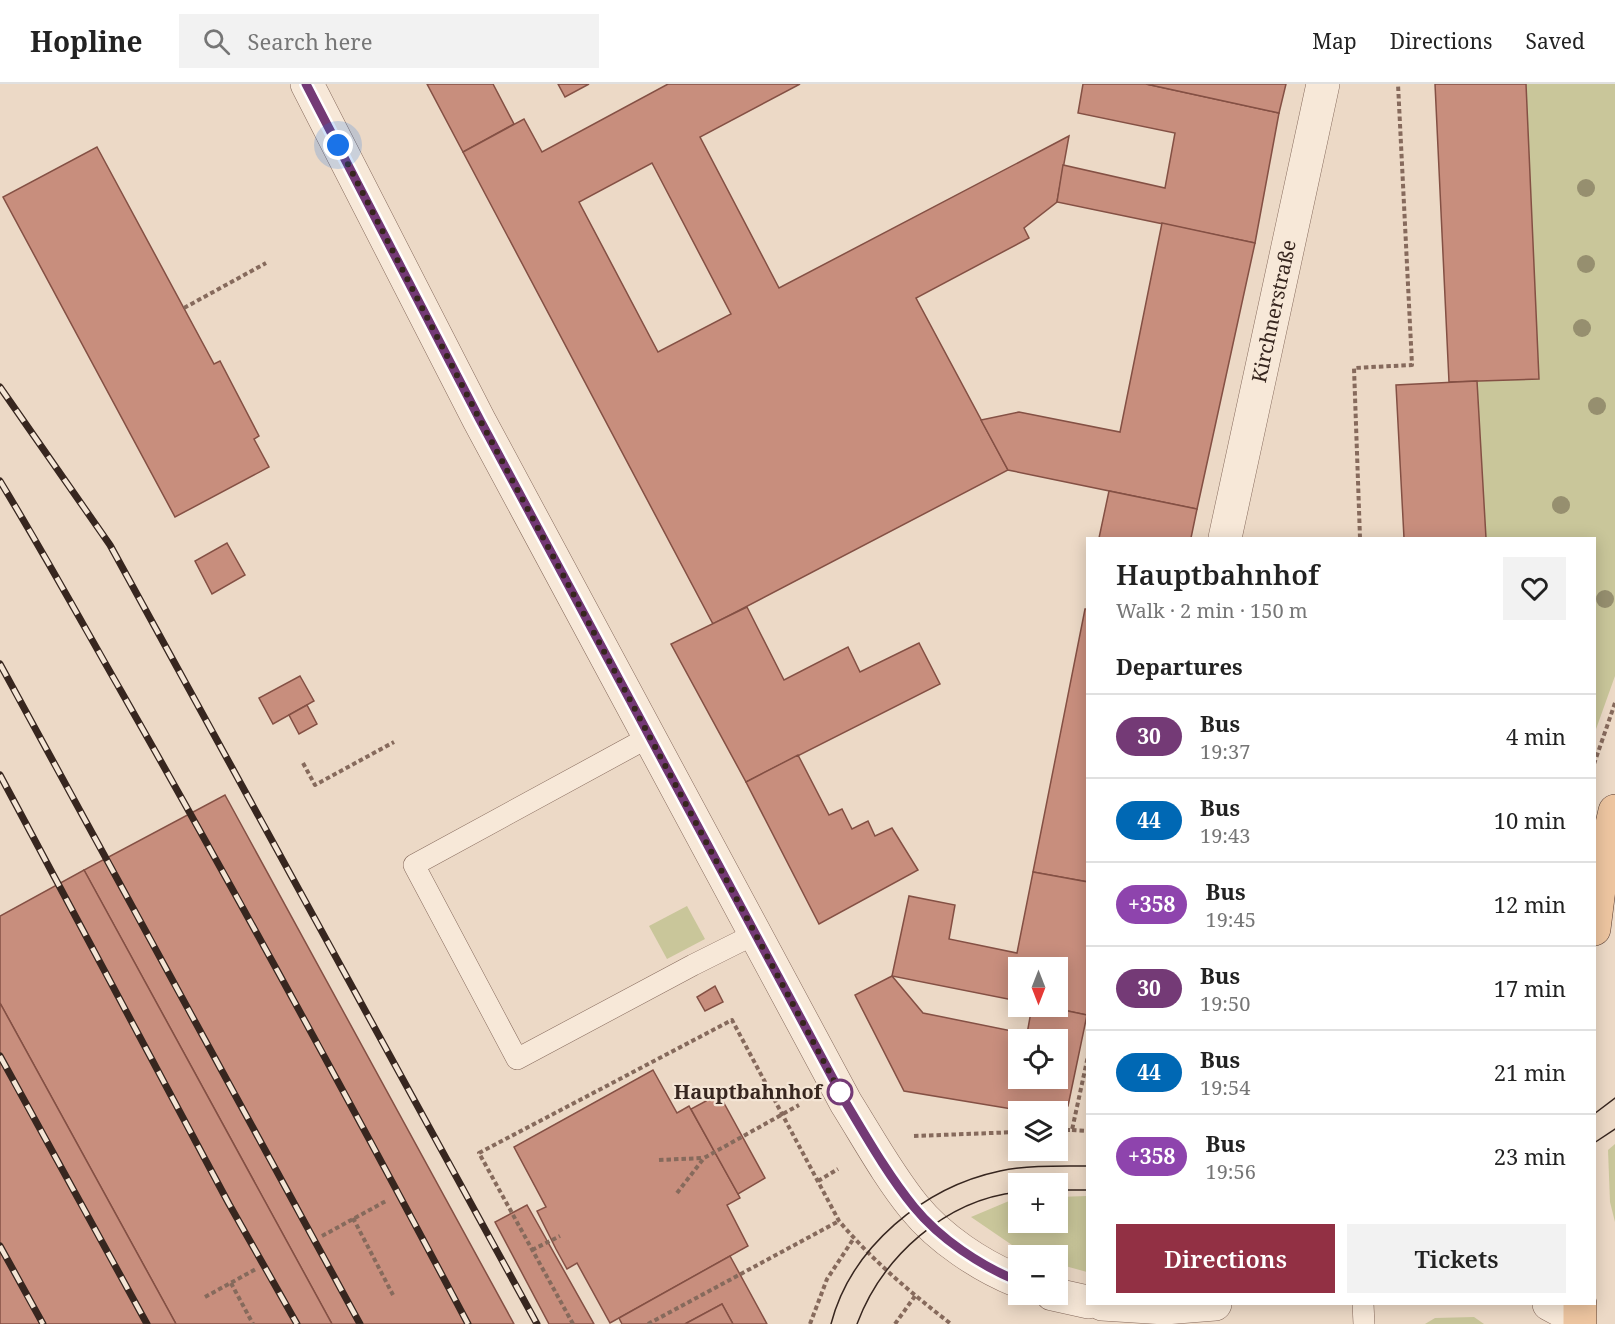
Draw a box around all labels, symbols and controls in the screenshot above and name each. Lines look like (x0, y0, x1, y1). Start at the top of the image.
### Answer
search box (179, 14, 599, 68)
text: Hopline (30, 22, 143, 60)
icon: search (200, 25, 233, 58)
text: Search here (248, 26, 372, 56)
text: Map (1312, 27, 1357, 55)
text: Directions (1390, 27, 1492, 55)
text: Saved (1525, 27, 1585, 55)
your location (323, 130, 353, 160)
street label: Kirchnerstraße (1245, 237, 1302, 385)
text: Hauptbahnhof (1116, 555, 1319, 593)
button: heart (1503, 557, 1566, 620)
text: Walk · 2 min · 150 m (1116, 597, 1308, 624)
text: Departures (1116, 651, 1243, 681)
text: Bus (1200, 708, 1240, 738)
text: 4 min (1506, 721, 1566, 751)
text: 30 (1137, 722, 1161, 750)
text: 19:37 (1200, 738, 1250, 765)
text: Bus (1200, 792, 1240, 822)
text: 10 min (1494, 805, 1566, 835)
text: 44 (1137, 806, 1161, 834)
text: 19:43 (1200, 822, 1250, 849)
text: Bus (1205, 876, 1246, 906)
text: 12 min (1494, 889, 1566, 919)
text: +358 (1128, 890, 1175, 918)
text: 19:45 (1205, 906, 1256, 933)
north arrow (1008, 957, 1068, 1017)
map controls (1008, 957, 1068, 1305)
text: Bus (1200, 960, 1240, 990)
text: 17 min (1494, 973, 1566, 1003)
text: 30 (1137, 974, 1161, 1002)
text: 19:50 (1200, 990, 1250, 1017)
button: locate (1008, 1029, 1068, 1089)
text: Bus (1200, 1044, 1240, 1074)
text: 21 min (1494, 1057, 1566, 1087)
text: 44 (1137, 1058, 1161, 1086)
text: 19:54 (1200, 1074, 1250, 1101)
place label: Hauptbahnhof (674, 1078, 824, 1105)
marker: Hauptbahnhof (827, 1079, 853, 1105)
button: layers (1008, 1101, 1068, 1161)
text: Bus (1205, 1128, 1246, 1158)
text: 23 min (1494, 1141, 1566, 1171)
text: +358 (1128, 1142, 1175, 1170)
text: 19:56 (1205, 1158, 1256, 1185)
button: + (1008, 1173, 1068, 1233)
button: Directions (1116, 1224, 1335, 1293)
button: Tickets (1347, 1224, 1566, 1293)
button: − (1008, 1245, 1068, 1305)

